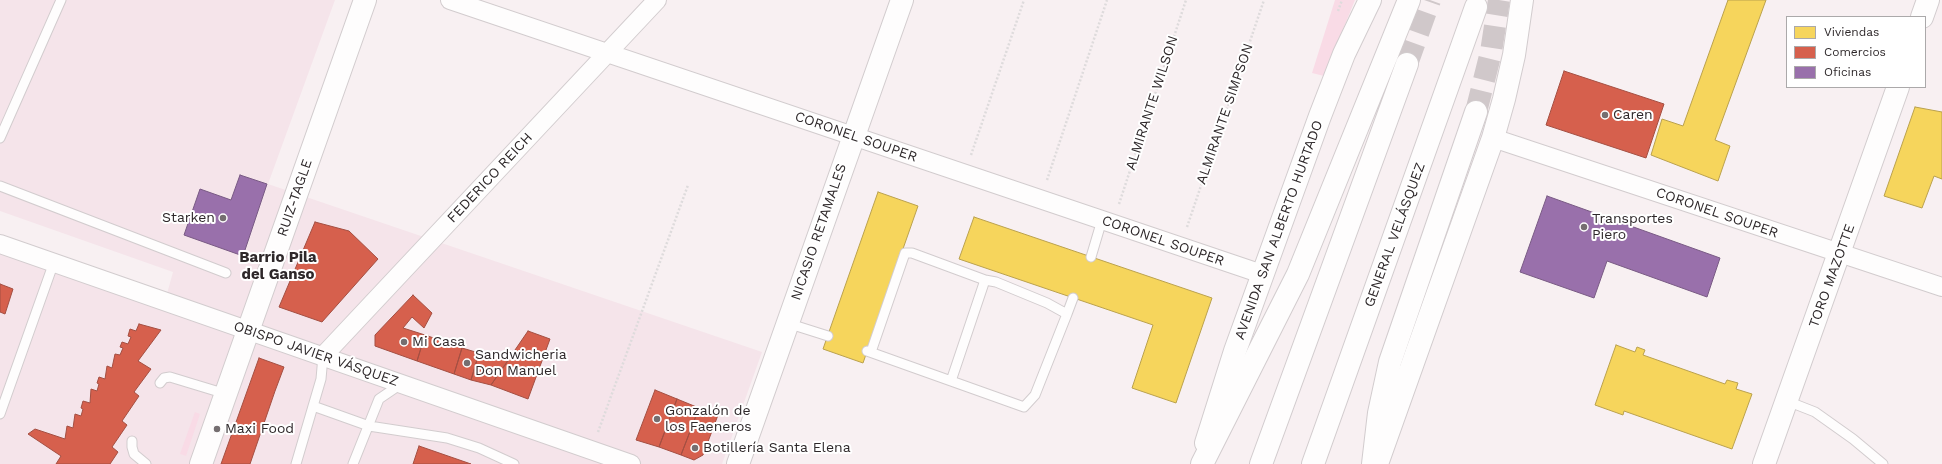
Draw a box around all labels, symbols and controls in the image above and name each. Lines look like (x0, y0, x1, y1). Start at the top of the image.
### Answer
legend (1786, 16, 1926, 88)
text: Viviendas (1824, 25, 1879, 39)
street label: ALMIRANTE WILSON (1122, 34, 1182, 172)
street label: ALMIRANTE SIMPSON (1193, 41, 1257, 187)
text: Comercios (1824, 45, 1886, 59)
text: Oficinas (1824, 65, 1871, 79)
place label: Caren (1613, 107, 1653, 123)
street label: CORONEL SOUPER (793, 108, 919, 166)
marker: Caren (1600, 110, 1610, 120)
street label: AVENIDA SAN ALBERTO HURTADO (1231, 118, 1327, 342)
street label: FEDERICO REICH (444, 129, 536, 227)
street label: RUIZ-TAGLE (274, 157, 316, 239)
street label: GENERAL VELÁSQUEZ (1361, 160, 1429, 310)
street label: NICASIO RETAMALES (788, 161, 850, 303)
street label: CORONEL SOUPER (1654, 184, 1780, 242)
place label: Starken (162, 210, 215, 226)
place label: Transportes Piero (1592, 211, 1673, 244)
street label: CORONEL SOUPER (1100, 212, 1226, 270)
marker: Starken (218, 213, 228, 223)
marker: Transportes Piero (1579, 222, 1589, 232)
street label: TORO MAZOTTE (1805, 222, 1859, 330)
district label: Barrio Pila del Ganso (239, 249, 317, 284)
street label: OBISPO JAVIER VÁSQUEZ (231, 318, 401, 390)
place label: Mi Casa (412, 334, 465, 350)
marker: Mi Casa (399, 337, 409, 347)
place label: Sandwicheria Don Manuel (475, 347, 567, 380)
marker: Sandwicheria Don Manuel (462, 358, 472, 368)
place label: Gonzalón de los Faeneros (665, 403, 752, 436)
marker: Gonzalón de los Faeneros (652, 414, 662, 424)
place label: Maxi Food (225, 421, 294, 437)
marker: Maxi Food (212, 424, 222, 434)
place label: Botillería Santa Elena (703, 440, 851, 456)
marker: Botillería Santa Elena (690, 443, 700, 453)

